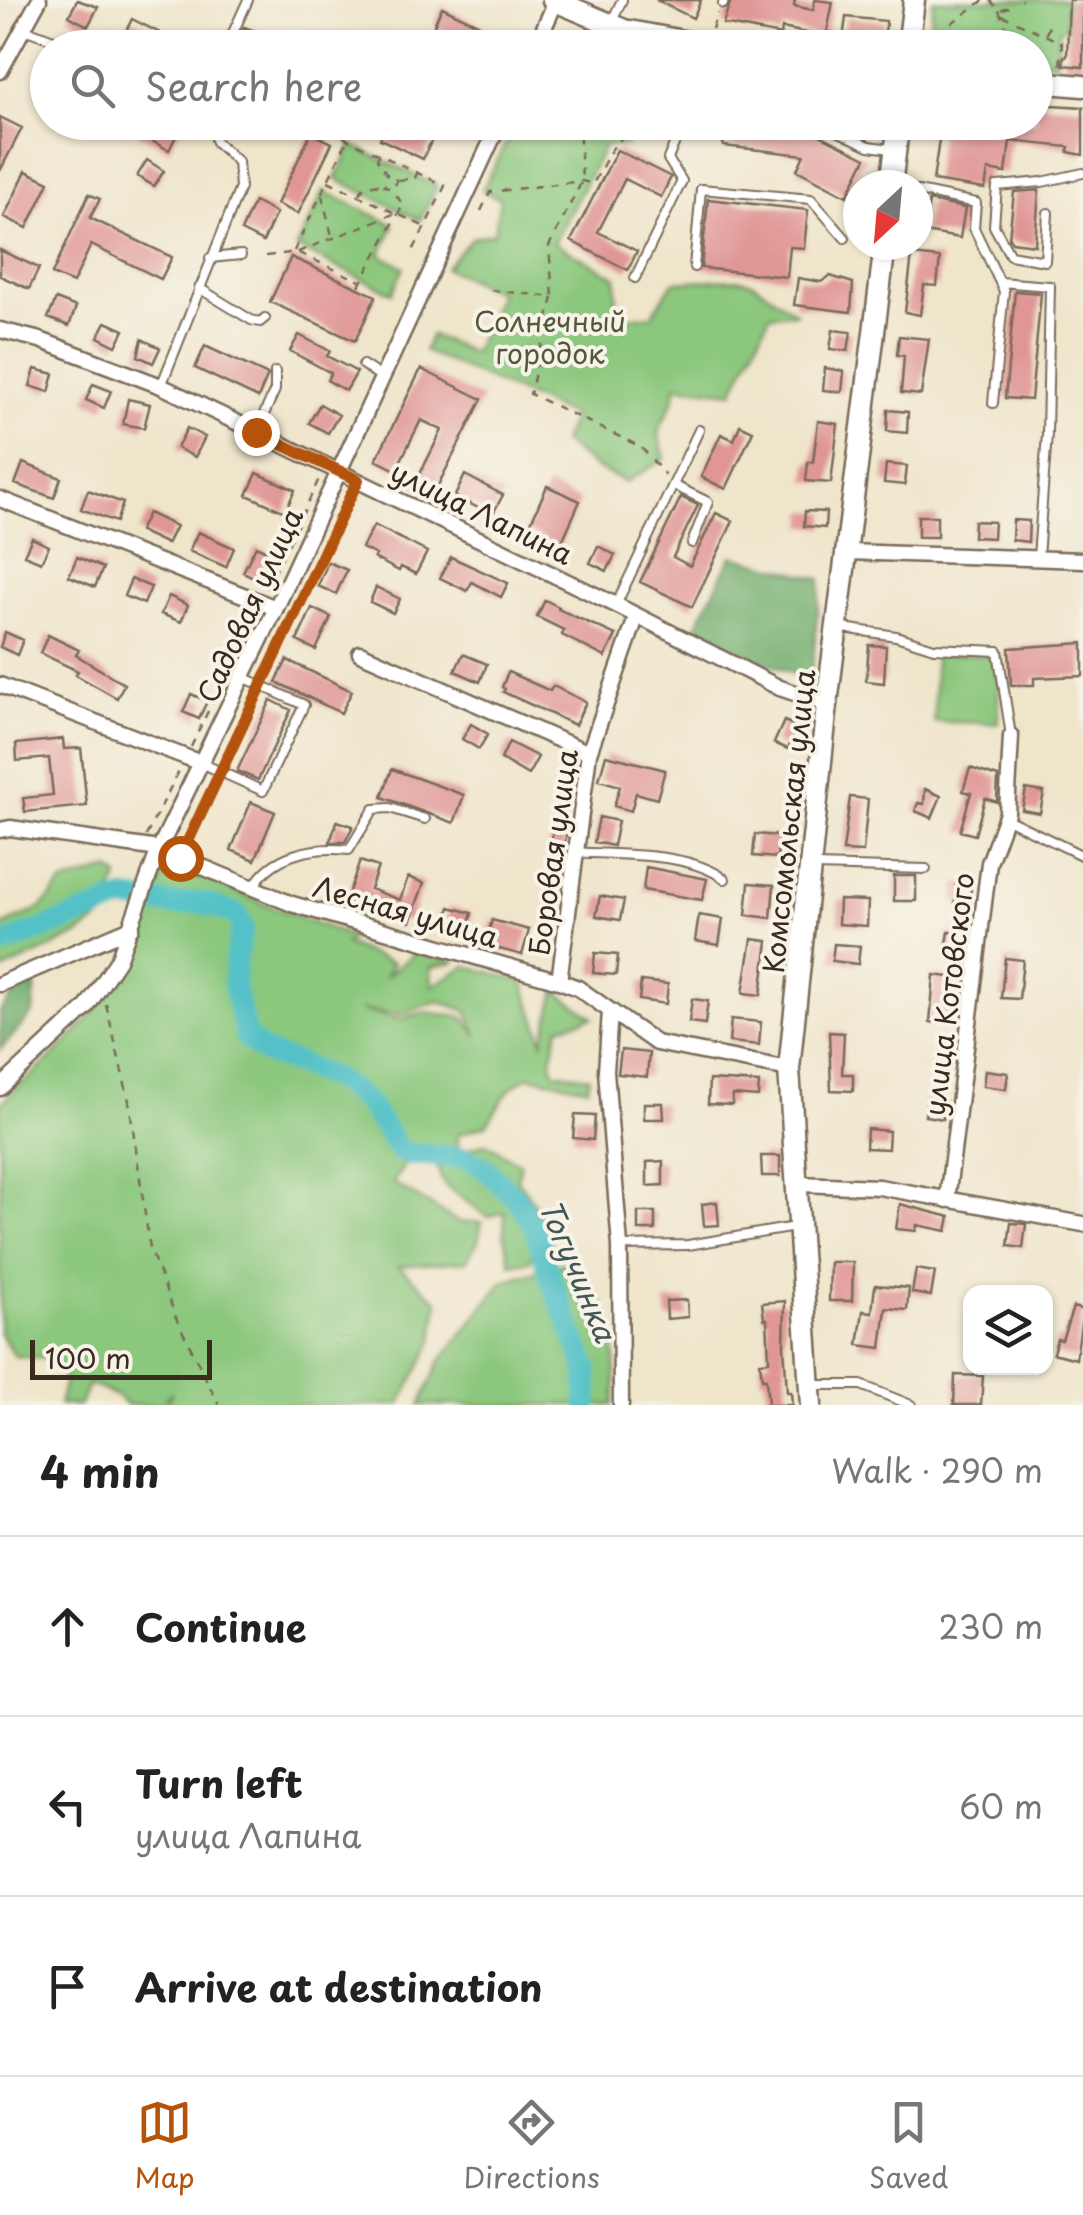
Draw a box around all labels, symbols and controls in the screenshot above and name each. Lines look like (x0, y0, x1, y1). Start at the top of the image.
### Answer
search box (30, 30, 1053, 140)
text: Search here (145, 57, 362, 114)
icon: search (65, 58, 120, 113)
north arrow (843, 170, 933, 260)
park label: Солнечный городок (474, 299, 626, 374)
route end (234, 410, 280, 456)
street label: улица Лапина (384, 449, 581, 575)
street label: Садовая улица (185, 500, 313, 710)
street label: Комсомольская улица (751, 667, 825, 975)
street label: Боровая улица (516, 746, 588, 958)
route start (158, 836, 204, 882)
street label: Лесная улица (309, 864, 504, 958)
street label: улица Котовского (912, 870, 984, 1118)
water label: Тогучинка (529, 1192, 630, 1349)
map controls (963, 1285, 1053, 1375)
button: layers (963, 1285, 1053, 1375)
scale bar (30, 1335, 212, 1380)
text: 100 m (45, 1336, 131, 1379)
text: 4 min (40, 1439, 160, 1502)
text: Walk · 290 m (831, 1446, 1043, 1494)
text: Continue (135, 1598, 306, 1655)
icon: ahead (40, 1599, 95, 1654)
text: 230 m (938, 1602, 1043, 1650)
text: Turn left (135, 1754, 303, 1811)
icon: left (40, 1779, 95, 1834)
text: 60 m (959, 1782, 1043, 1830)
text: улица Лапина (135, 1811, 361, 1859)
text: Arrive at destination (135, 1958, 543, 2015)
icon: arrive (40, 1959, 95, 2014)
tab: Map (135, 2095, 194, 2198)
tab: Directions (464, 2095, 600, 2198)
tab: Saved (869, 2095, 948, 2198)

